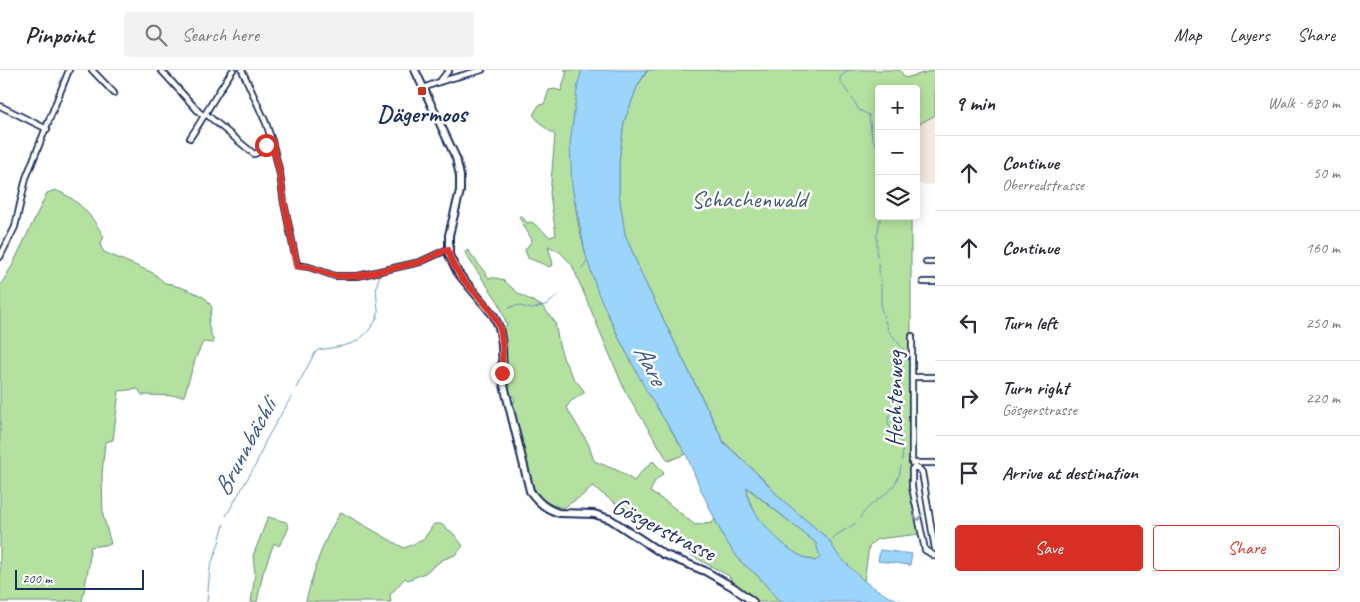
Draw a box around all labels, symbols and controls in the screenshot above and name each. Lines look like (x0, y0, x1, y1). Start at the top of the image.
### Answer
search box (124, 12, 474, 57)
text: Pinpoint (25, 20, 94, 50)
icon: search (142, 21, 170, 49)
text: Search here (182, 23, 259, 47)
text: Map (1174, 24, 1202, 46)
text: Layers (1230, 24, 1269, 46)
text: Share (1297, 24, 1335, 46)
marker: Dägermoos (416, 85, 428, 97)
map controls (875, 85, 920, 220)
button: + (875, 85, 920, 130)
text: 9 min (955, 90, 995, 116)
text: Walk · 680 m (1268, 93, 1340, 113)
place label: Dägermoos (377, 99, 469, 129)
button: − (875, 130, 920, 175)
route start (255, 134, 278, 157)
text: Continue (1002, 151, 1059, 175)
icon: ahead (955, 159, 983, 187)
text: 50 m (1313, 163, 1340, 183)
button: layers (875, 175, 920, 220)
text: Oberredstrasse (1002, 175, 1084, 195)
park label: Schachenwald (691, 184, 810, 214)
icon: ahead (955, 234, 983, 262)
text: Continue (1002, 236, 1059, 260)
text: 160 m (1306, 238, 1340, 258)
icon: left (955, 309, 983, 337)
text: Turn left (1002, 311, 1057, 335)
text: 250 m (1306, 313, 1340, 333)
water label: Aare (626, 339, 676, 393)
street label: Hechtenweg (879, 350, 909, 447)
route end (491, 362, 514, 385)
text: Turn right (1002, 376, 1069, 400)
icon: right (955, 384, 983, 412)
water label: Brunnbächli (206, 388, 287, 501)
text: 220 m (1306, 388, 1340, 408)
text: Gösgerstrasse (1002, 400, 1077, 420)
icon: arrive (955, 459, 983, 487)
text: Arrive at destination (1002, 461, 1138, 485)
street label: Gösgerstrasse (607, 490, 723, 569)
one-way arrow (912, 513, 923, 522)
button: Save (955, 525, 1143, 571)
button: Share (1153, 525, 1340, 571)
scale bar (15, 567, 144, 590)
text: 200 m (22, 570, 52, 587)

